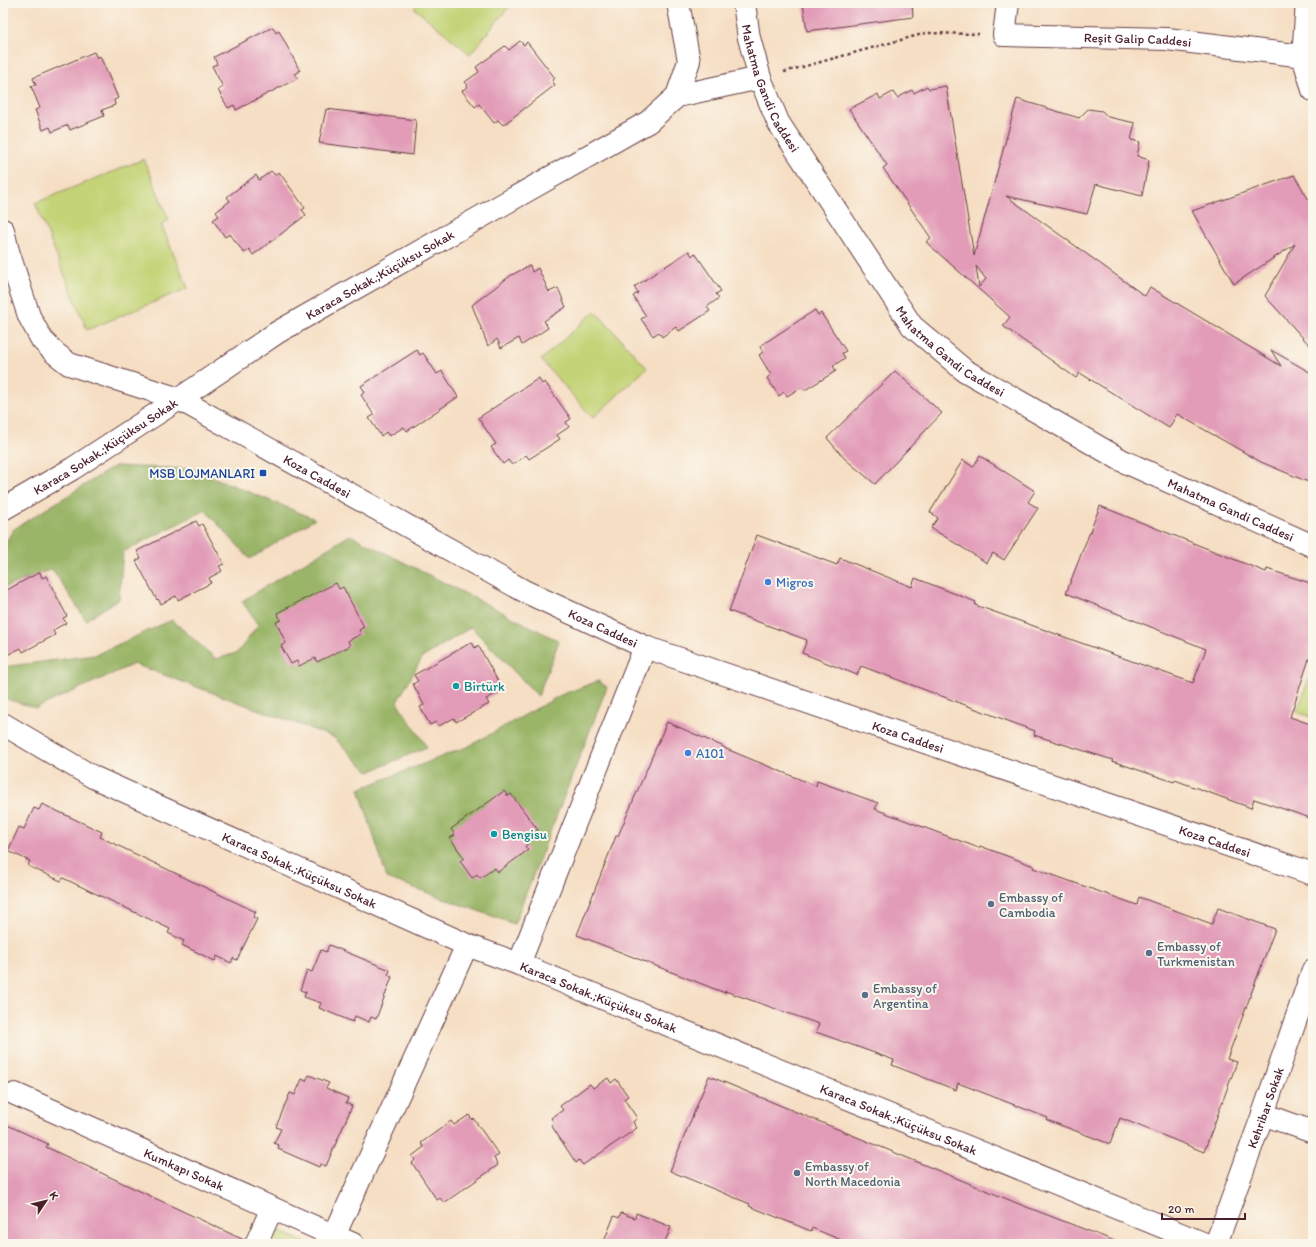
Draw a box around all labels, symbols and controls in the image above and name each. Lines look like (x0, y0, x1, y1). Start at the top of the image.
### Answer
street label: Mahatma Gandi Caddesi (740, 23, 803, 155)
street label: Reşit Galip Caddesi (1084, 29, 1192, 50)
street label: Karaca Sokak.;Küçüksu Sokak (303, 226, 457, 322)
street label: Mahatma Gandi Caddesi (893, 303, 1008, 399)
street label: Karaca Sokak.;Küçüksu Sokak (30, 395, 180, 497)
street label: Koza Caddesi (281, 451, 354, 501)
place label: MSB LOJMANLARI (149, 466, 255, 481)
marker: MSB LOJMANLARI (258, 468, 268, 478)
street label: Mahatma Gandi Caddesi (1165, 474, 1296, 544)
place label: Migros (776, 575, 814, 590)
marker: Migros (763, 577, 773, 587)
street label: Koza Caddesi (566, 605, 640, 650)
place label: Birtürk (464, 679, 505, 694)
marker: Birtürk (451, 681, 461, 691)
street label: Koza Caddesi (870, 717, 946, 756)
place label: A101 (696, 746, 724, 761)
marker: A101 (683, 748, 693, 758)
street label: Koza Caddesi (1177, 822, 1253, 860)
place label: Bengisu (502, 827, 547, 842)
street label: Karaca Sokak.;Küçüksu Sokak (220, 829, 380, 911)
marker: Bengisu (489, 829, 499, 839)
place label: Embassy of Cambodia (999, 890, 1063, 920)
marker: Embassy of Cambodia (986, 899, 996, 909)
place label: Embassy of Turkmenistan (1157, 939, 1236, 969)
marker: Embassy of Turkmenistan (1144, 948, 1154, 958)
street label: Karaca Sokak.;Küçüksu Sokak (518, 958, 680, 1035)
place label: Embassy of Argentina (873, 981, 937, 1011)
marker: Embassy of Argentina (860, 990, 870, 1000)
street label: Kehribar Sokak (1244, 1065, 1286, 1150)
street label: Karaca Sokak.;Küçüksu Sokak (818, 1080, 980, 1158)
street label: Kumkapı Sokak (142, 1145, 227, 1194)
place label: Embassy of North Macedonia (805, 1159, 901, 1189)
marker: Embassy of North Macedonia (792, 1168, 802, 1178)
north arrow (26, 1181, 66, 1221)
text: K (46, 1189, 62, 1203)
scale bar (1162, 1195, 1245, 1221)
text: 20 m (1168, 1202, 1195, 1216)

